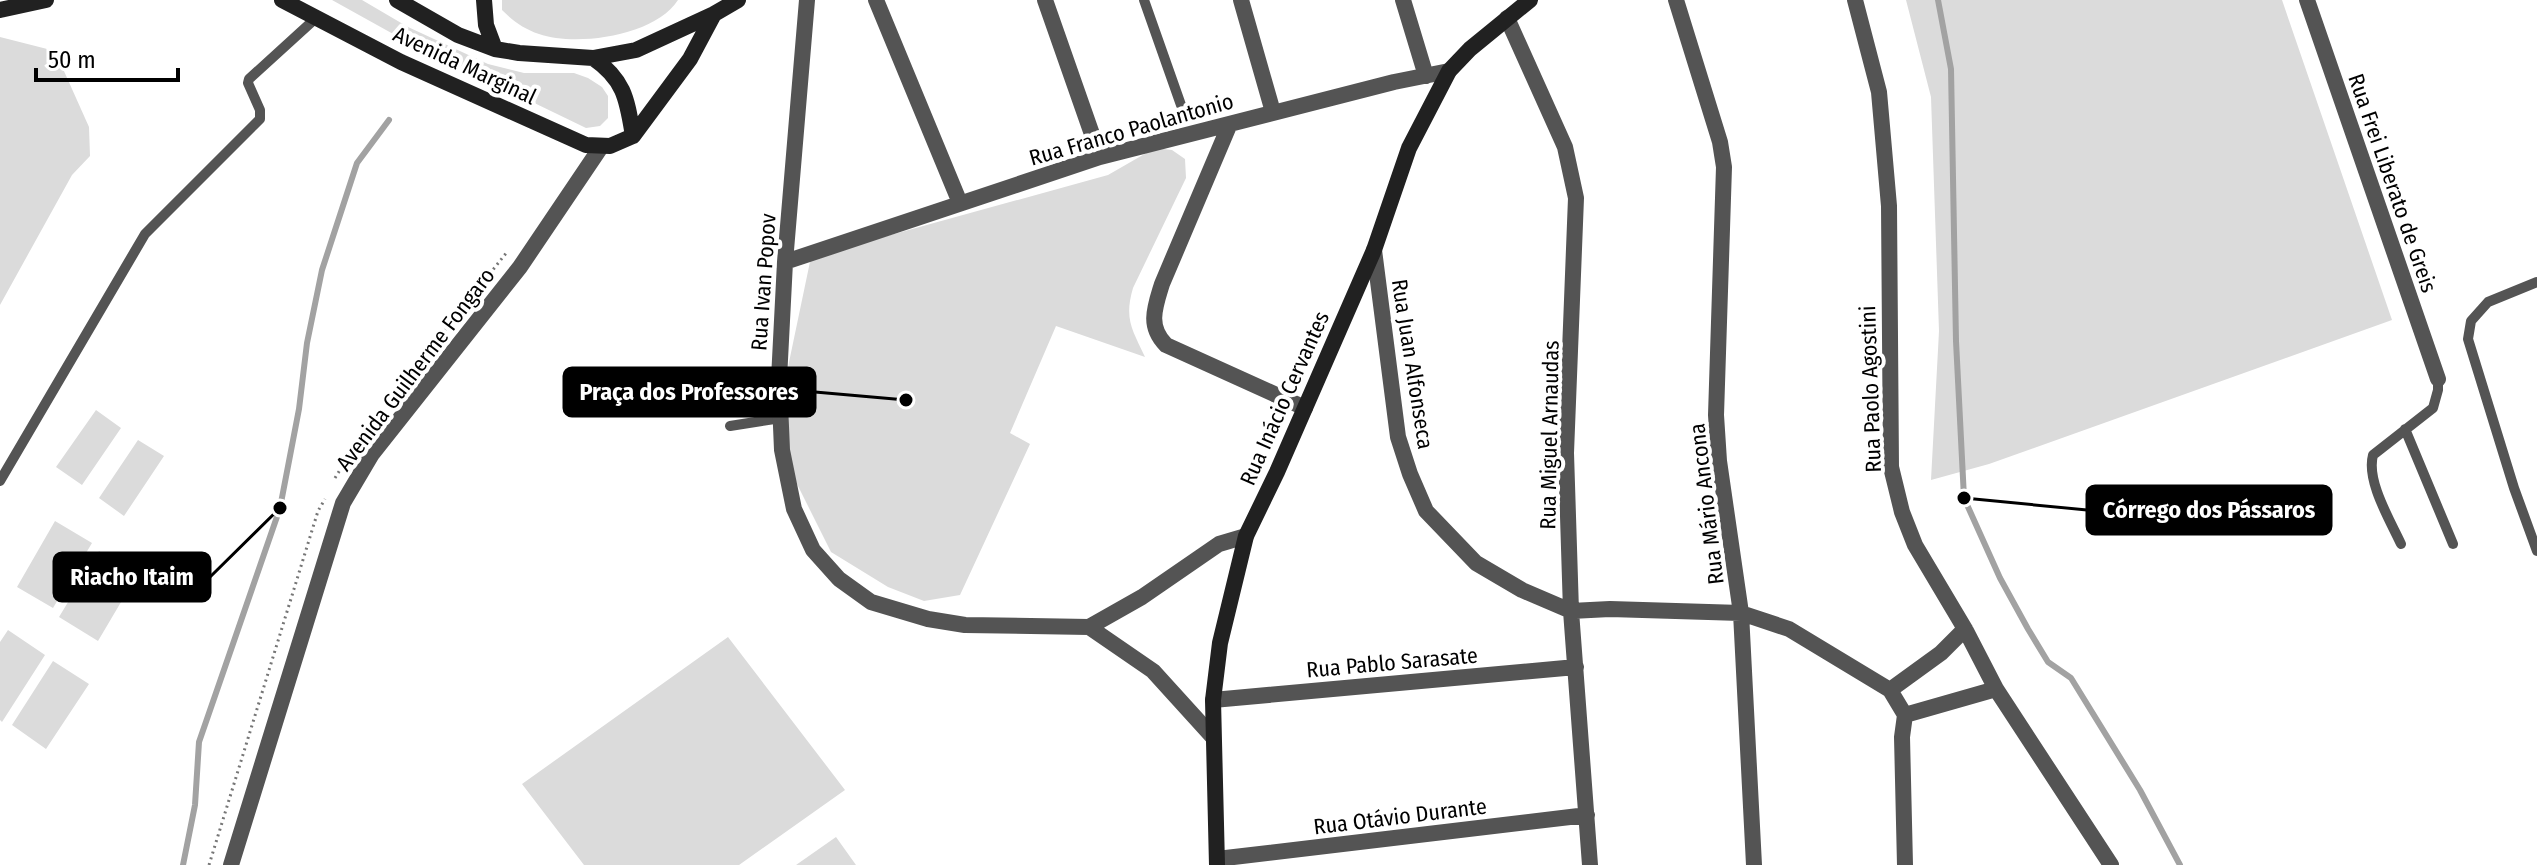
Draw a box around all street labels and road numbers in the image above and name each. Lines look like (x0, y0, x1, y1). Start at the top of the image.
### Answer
street label: Avenida Marginal (389, 21, 541, 110)
street label: Rua Frei Liberato de Greis (2342, 70, 2443, 296)
street label: Rua Franco Paolantonio (1026, 87, 1236, 172)
street label: Rua Ivan Popov (745, 212, 782, 352)
street label: Avenida Guilherme Fongaro (330, 263, 500, 476)
street label: Rua Juan Alfonseca (1386, 277, 1439, 451)
street label: Rua Paolo Agostini (1854, 305, 1887, 473)
street label: Rua Inácio Cervantes (1234, 307, 1335, 489)
street label: Rua Miguel Arnaudas (1534, 340, 1565, 530)
street label: Rua Mário Ancona (1683, 422, 1730, 586)
street label: Rua Pablo Sarasate (1305, 642, 1479, 683)
street label: Rua Otávio Durante (1312, 792, 1488, 841)

